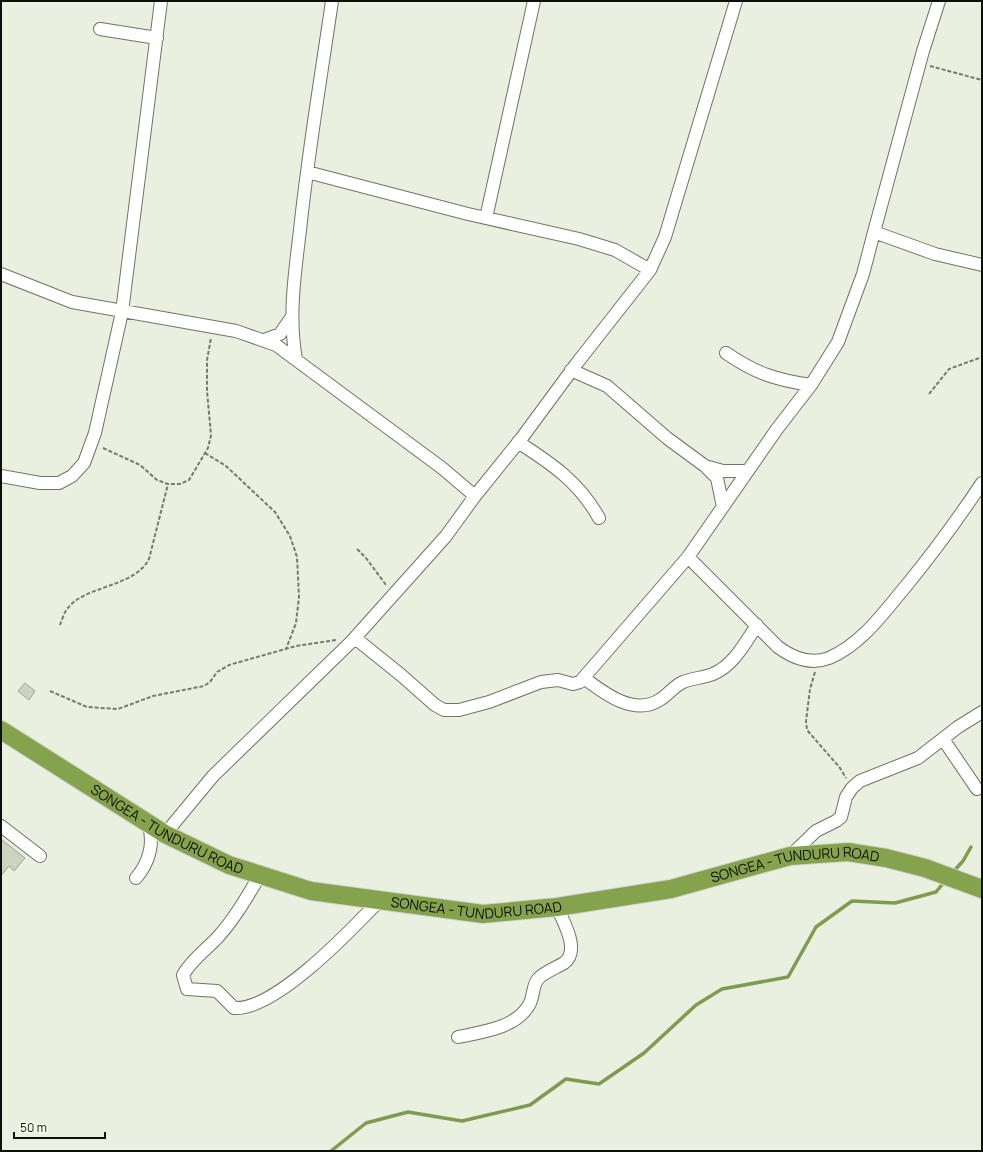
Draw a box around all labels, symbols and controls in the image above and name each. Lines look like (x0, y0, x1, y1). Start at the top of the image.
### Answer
street label: SONGEA - TUNDURU ROAD (87, 779, 246, 878)
street label: SONGEA - TUNDURU ROAD (708, 842, 881, 887)
street label: SONGEA - TUNDURU ROAD (390, 892, 563, 923)
scale bar (14, 1114, 105, 1140)
text: 50 m (20, 1119, 47, 1136)

